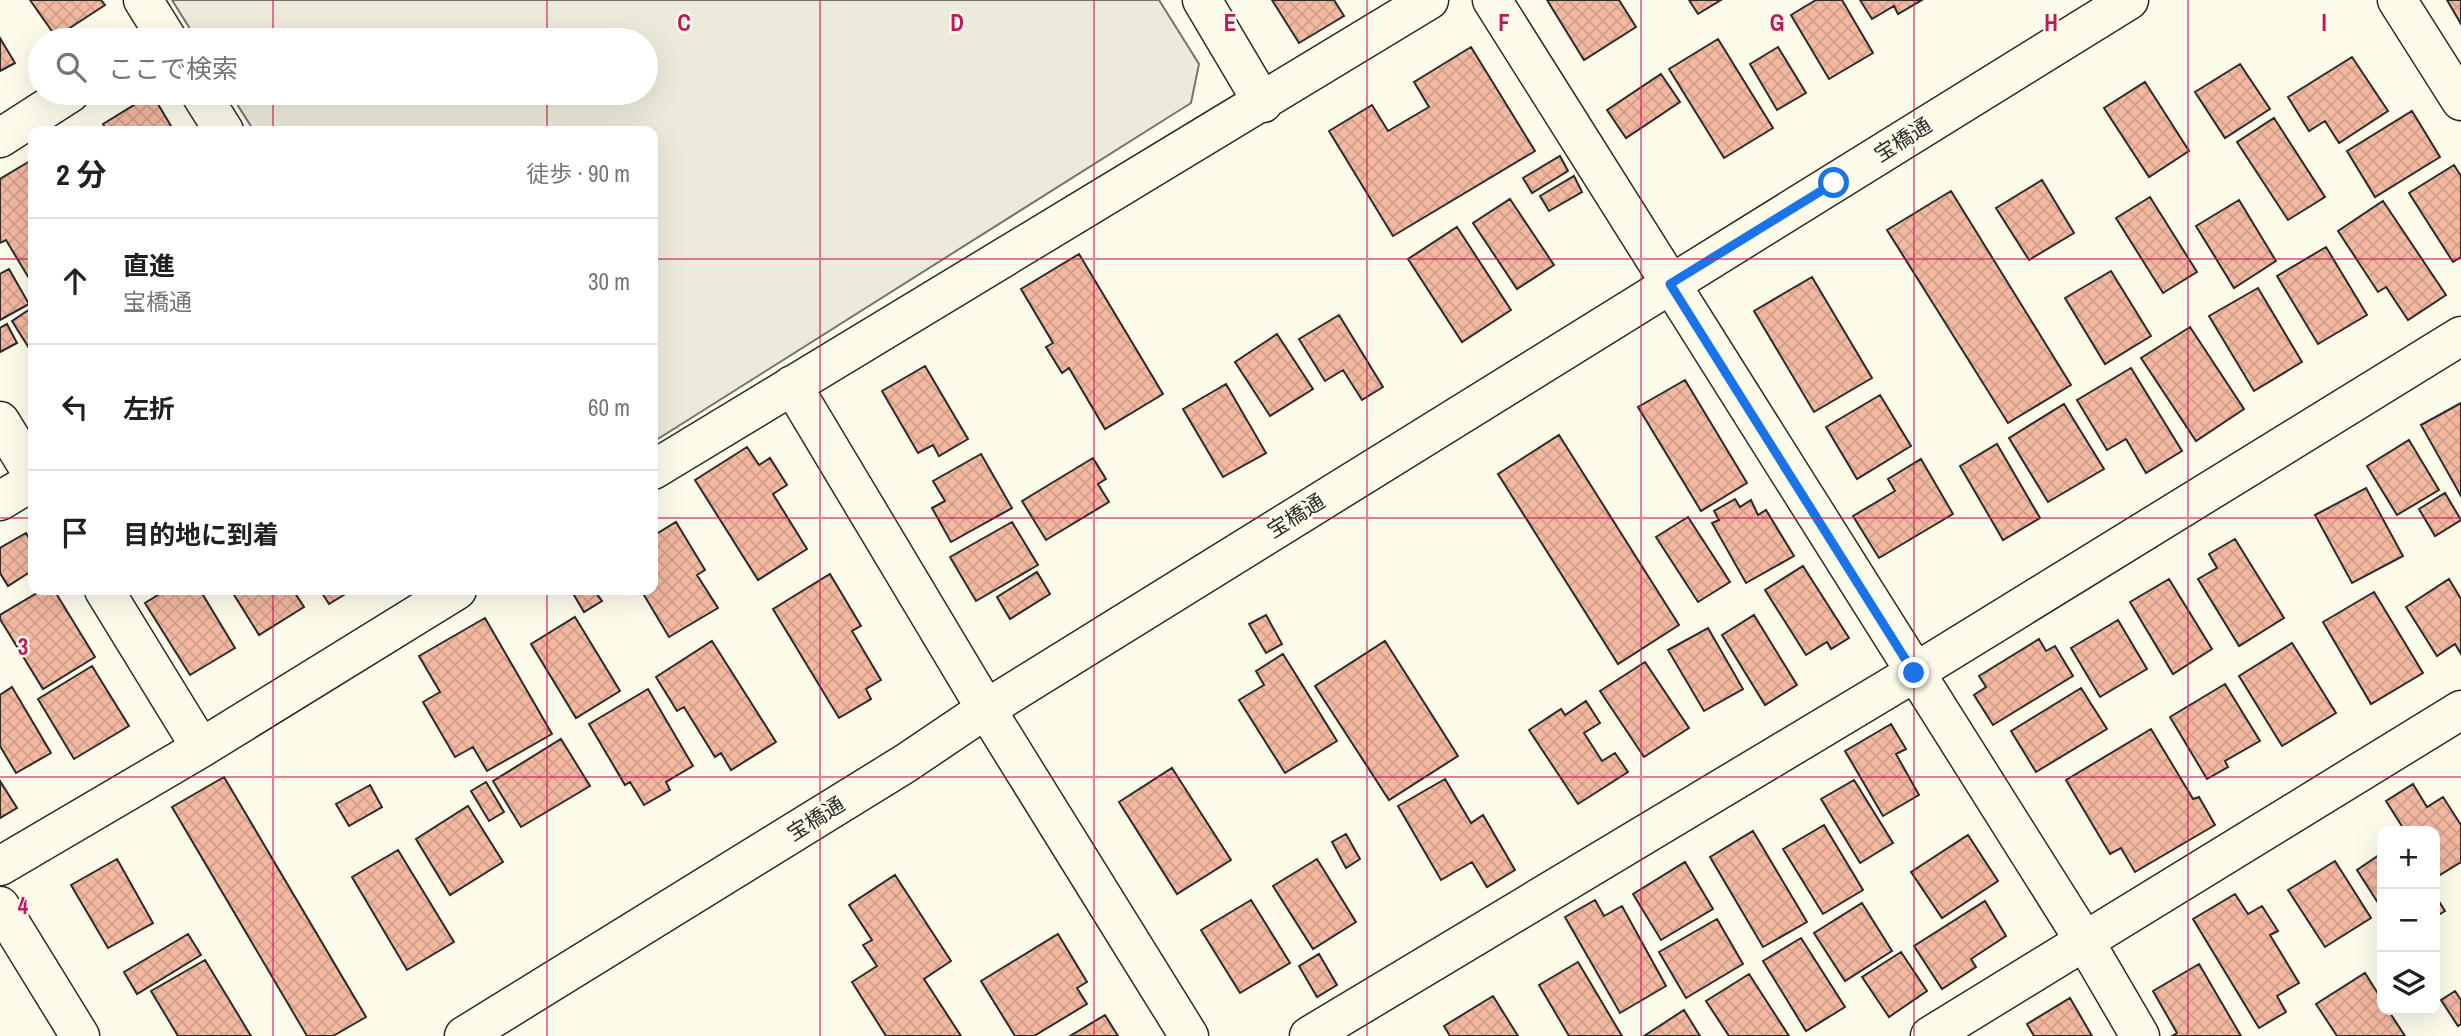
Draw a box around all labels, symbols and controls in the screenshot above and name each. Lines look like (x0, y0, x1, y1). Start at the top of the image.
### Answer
text: C (677, 7, 691, 38)
text: D (950, 7, 964, 38)
text: E (1224, 7, 1236, 38)
text: F (1498, 7, 1510, 38)
text: G (1770, 7, 1784, 38)
text: H (2044, 7, 2058, 38)
text: I (2321, 7, 2327, 38)
search box (28, 28, 658, 105)
icon: search (52, 48, 90, 86)
text: ここで検索 (108, 51, 238, 86)
street label: 宝橋通 (1868, 111, 1937, 169)
text: 2 分 (56, 154, 107, 194)
text: 徒歩 · 90 m (526, 158, 630, 189)
route start (1818, 167, 1849, 198)
text: 直進 (123, 248, 175, 283)
icon: ahead (56, 262, 94, 300)
text: 30 m (588, 266, 630, 297)
text: 宝橋通 (123, 286, 192, 317)
icon: left (56, 388, 94, 426)
text: 左折 (123, 391, 175, 426)
text: 60 m (588, 392, 630, 423)
street label: 宝橋通 (1261, 487, 1330, 545)
icon: arrive (56, 514, 94, 552)
text: 目的地に到着 (123, 517, 279, 552)
text: 3 (18, 631, 28, 662)
route end (1898, 657, 1929, 688)
street label: 宝橋通 (781, 790, 850, 848)
map controls (2377, 826, 2440, 1015)
button: + (2377, 826, 2440, 889)
button: − (2377, 889, 2440, 952)
text: 4 (18, 890, 29, 921)
button: layers (2377, 952, 2440, 1015)

